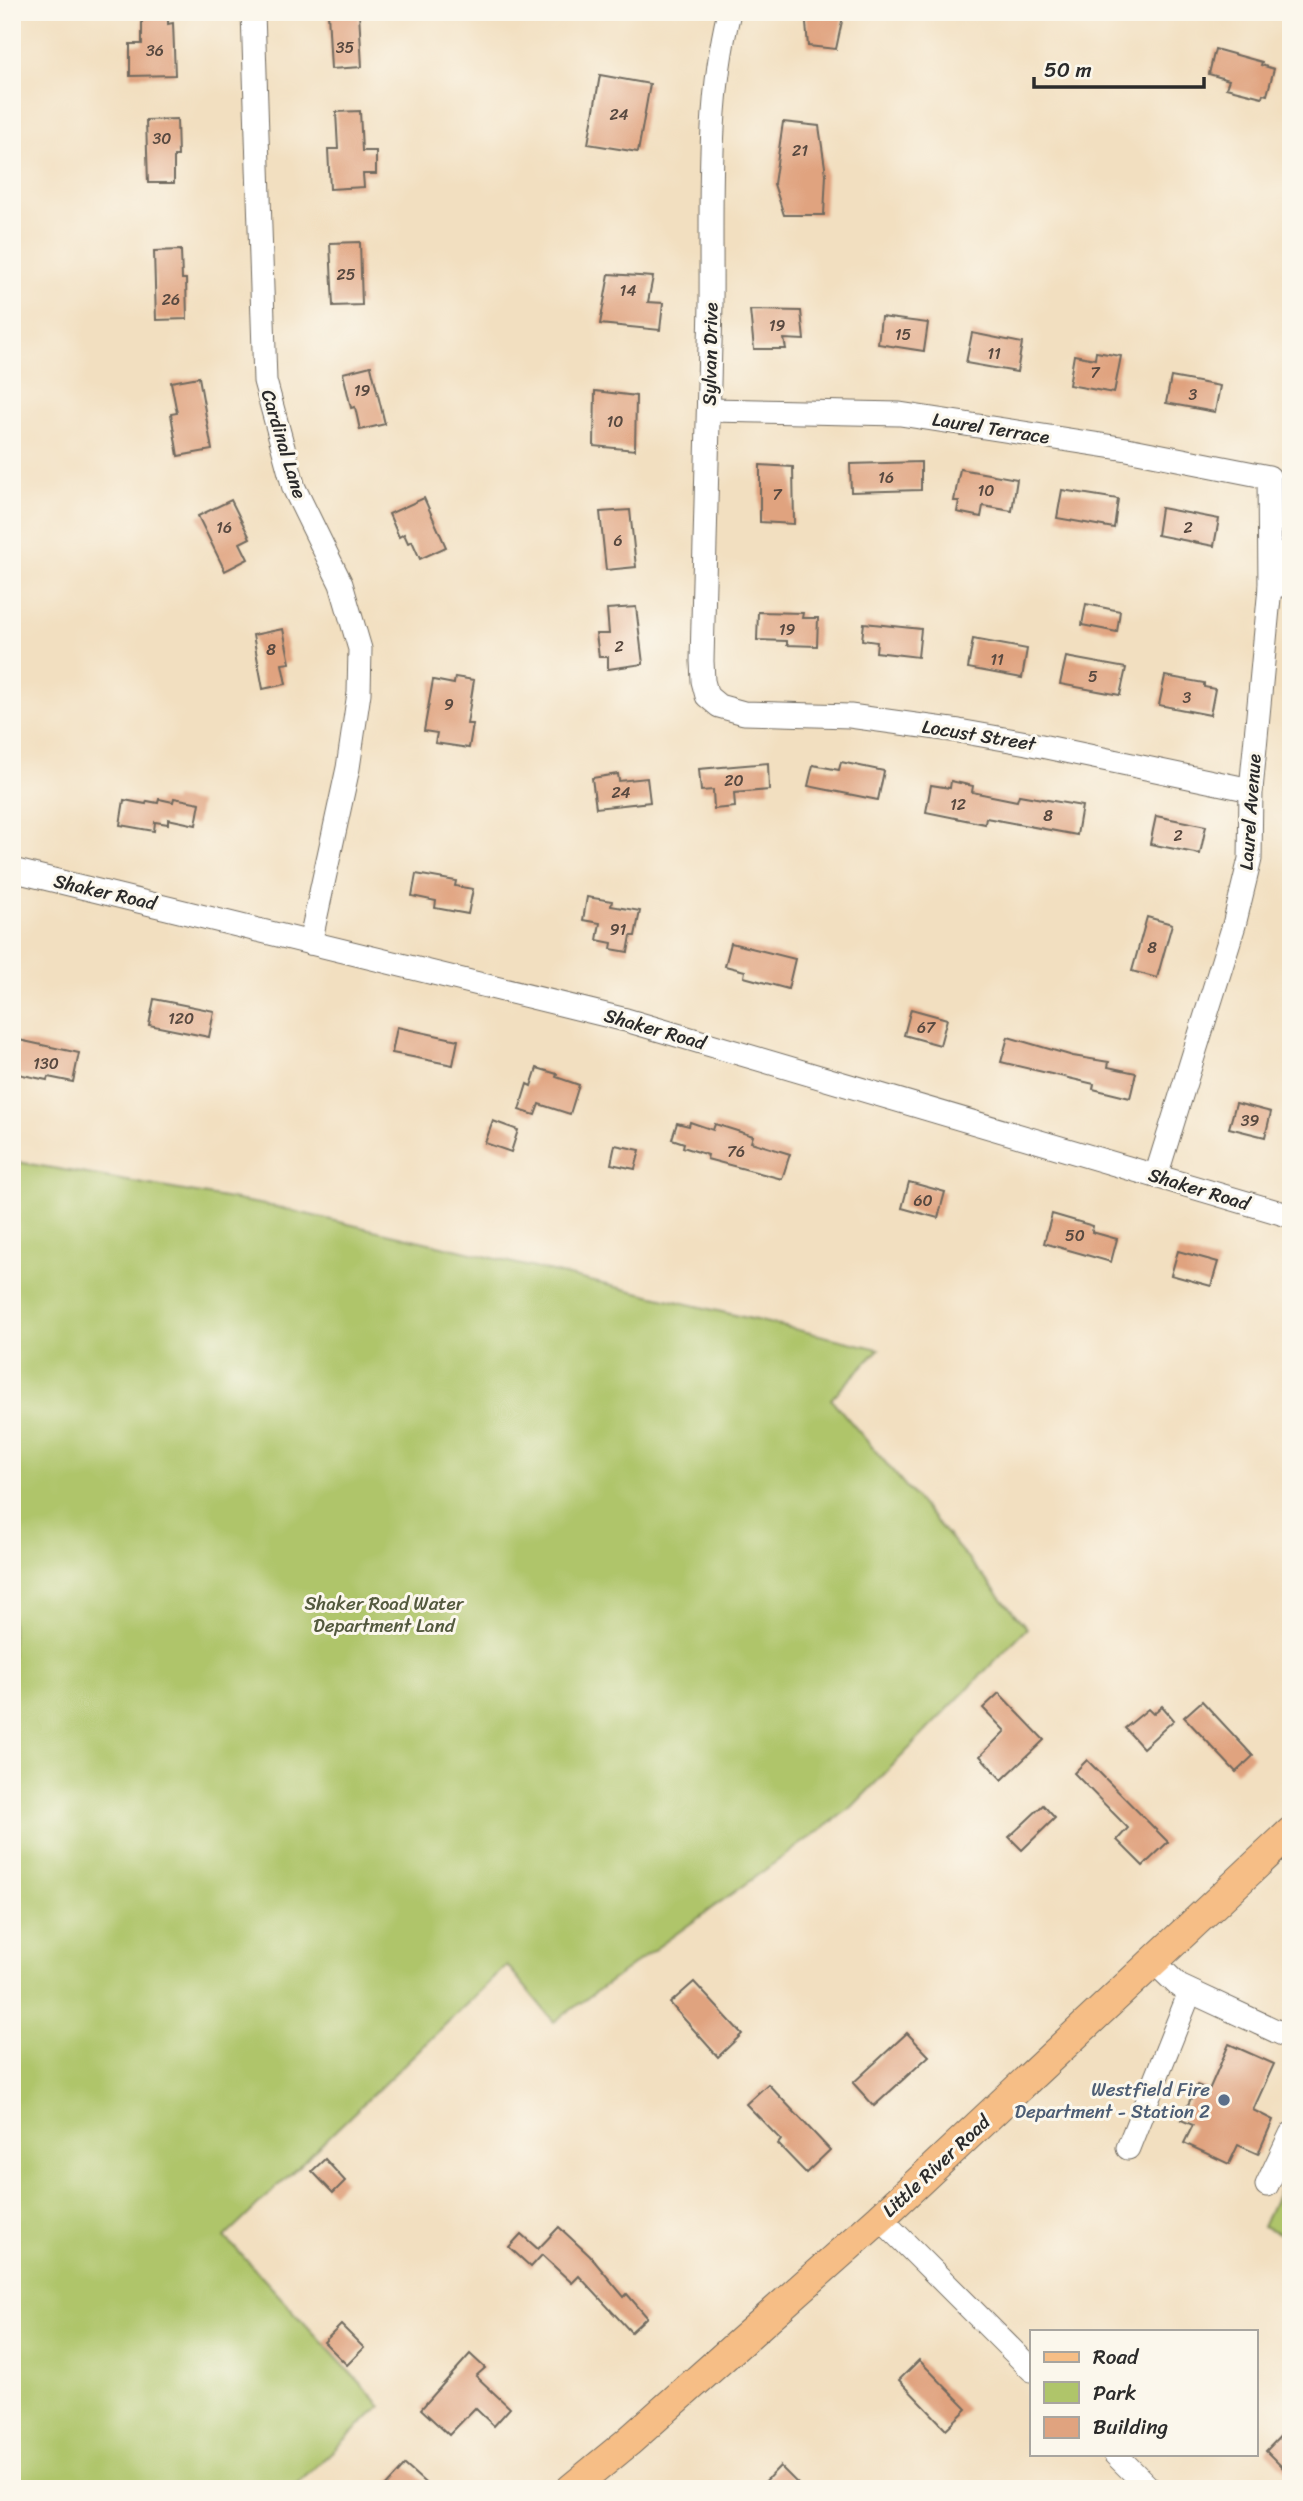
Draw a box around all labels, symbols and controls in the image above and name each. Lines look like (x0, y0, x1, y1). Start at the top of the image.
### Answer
house number: 35 (336, 33, 355, 62)
house number: 36 (146, 36, 164, 65)
scale bar (1034, 46, 1203, 90)
text: 50 m (1044, 51, 1092, 89)
house number: 24 (609, 100, 629, 129)
house number: 30 (153, 124, 171, 153)
house number: 21 (792, 136, 808, 165)
house number: 25 (336, 260, 356, 289)
house number: 14 (620, 276, 636, 305)
house number: 26 (162, 285, 180, 314)
street label: Sylvan Drive (693, 302, 727, 406)
house number: 19 (769, 311, 786, 340)
house number: 15 (895, 320, 912, 349)
house number: 11 (987, 339, 1001, 368)
house number: 7 (1090, 358, 1100, 387)
house number: 19 (354, 376, 371, 405)
house number: 3 (1189, 380, 1198, 409)
street label: Cardinal Lane (252, 385, 316, 503)
street label: Laurel Terrace (930, 402, 1052, 454)
house number: 10 (607, 407, 623, 436)
house number: 16 (878, 463, 894, 492)
house number: 10 (978, 476, 994, 505)
house number: 7 (772, 480, 782, 509)
house number: 16 (216, 513, 232, 542)
house number: 2 (1183, 513, 1193, 542)
house number: 6 (613, 526, 623, 555)
house number: 19 (779, 615, 796, 644)
house number: 2 (614, 632, 624, 661)
house number: 8 (266, 635, 276, 664)
house number: 11 (990, 645, 1004, 674)
house number: 5 (1088, 662, 1098, 691)
house number: 3 (1183, 683, 1192, 712)
house number: 9 (444, 690, 454, 719)
street label: Locust Street (920, 710, 1040, 760)
street label: Laurel Avenue (1229, 753, 1271, 871)
house number: 20 (724, 766, 744, 795)
house number: 24 (611, 778, 631, 807)
house number: 12 (950, 790, 966, 819)
house number: 8 (1043, 801, 1053, 830)
house number: 2 (1173, 821, 1183, 850)
street label: Shaker Road (50, 864, 162, 920)
house number: 91 (610, 915, 626, 944)
house number: 8 (1147, 933, 1157, 962)
street label: Shaker Road (600, 999, 712, 1060)
house number: 120 (168, 1004, 194, 1033)
house number: 67 (917, 1013, 936, 1042)
house number: 130 (33, 1049, 59, 1078)
house number: 39 (1241, 1106, 1259, 1135)
house number: 76 (727, 1137, 745, 1166)
street label: Shaker Road (1144, 1158, 1256, 1221)
house number: 60 (913, 1186, 933, 1215)
house number: 50 (1065, 1221, 1085, 1250)
park label: Shaker Road Water Department Land (304, 1587, 465, 1642)
place label: Westfield Fire Department - Station 2 (1015, 2073, 1210, 2128)
marker: Westfield Fire Department - Station 2 (1216, 2092, 1232, 2108)
street label: Little River Road (874, 2105, 999, 2225)
legend (1030, 2330, 1258, 2456)
text: Road (1093, 2338, 1140, 2376)
text: Park (1093, 2374, 1136, 2412)
text: Building (1093, 2408, 1169, 2446)

